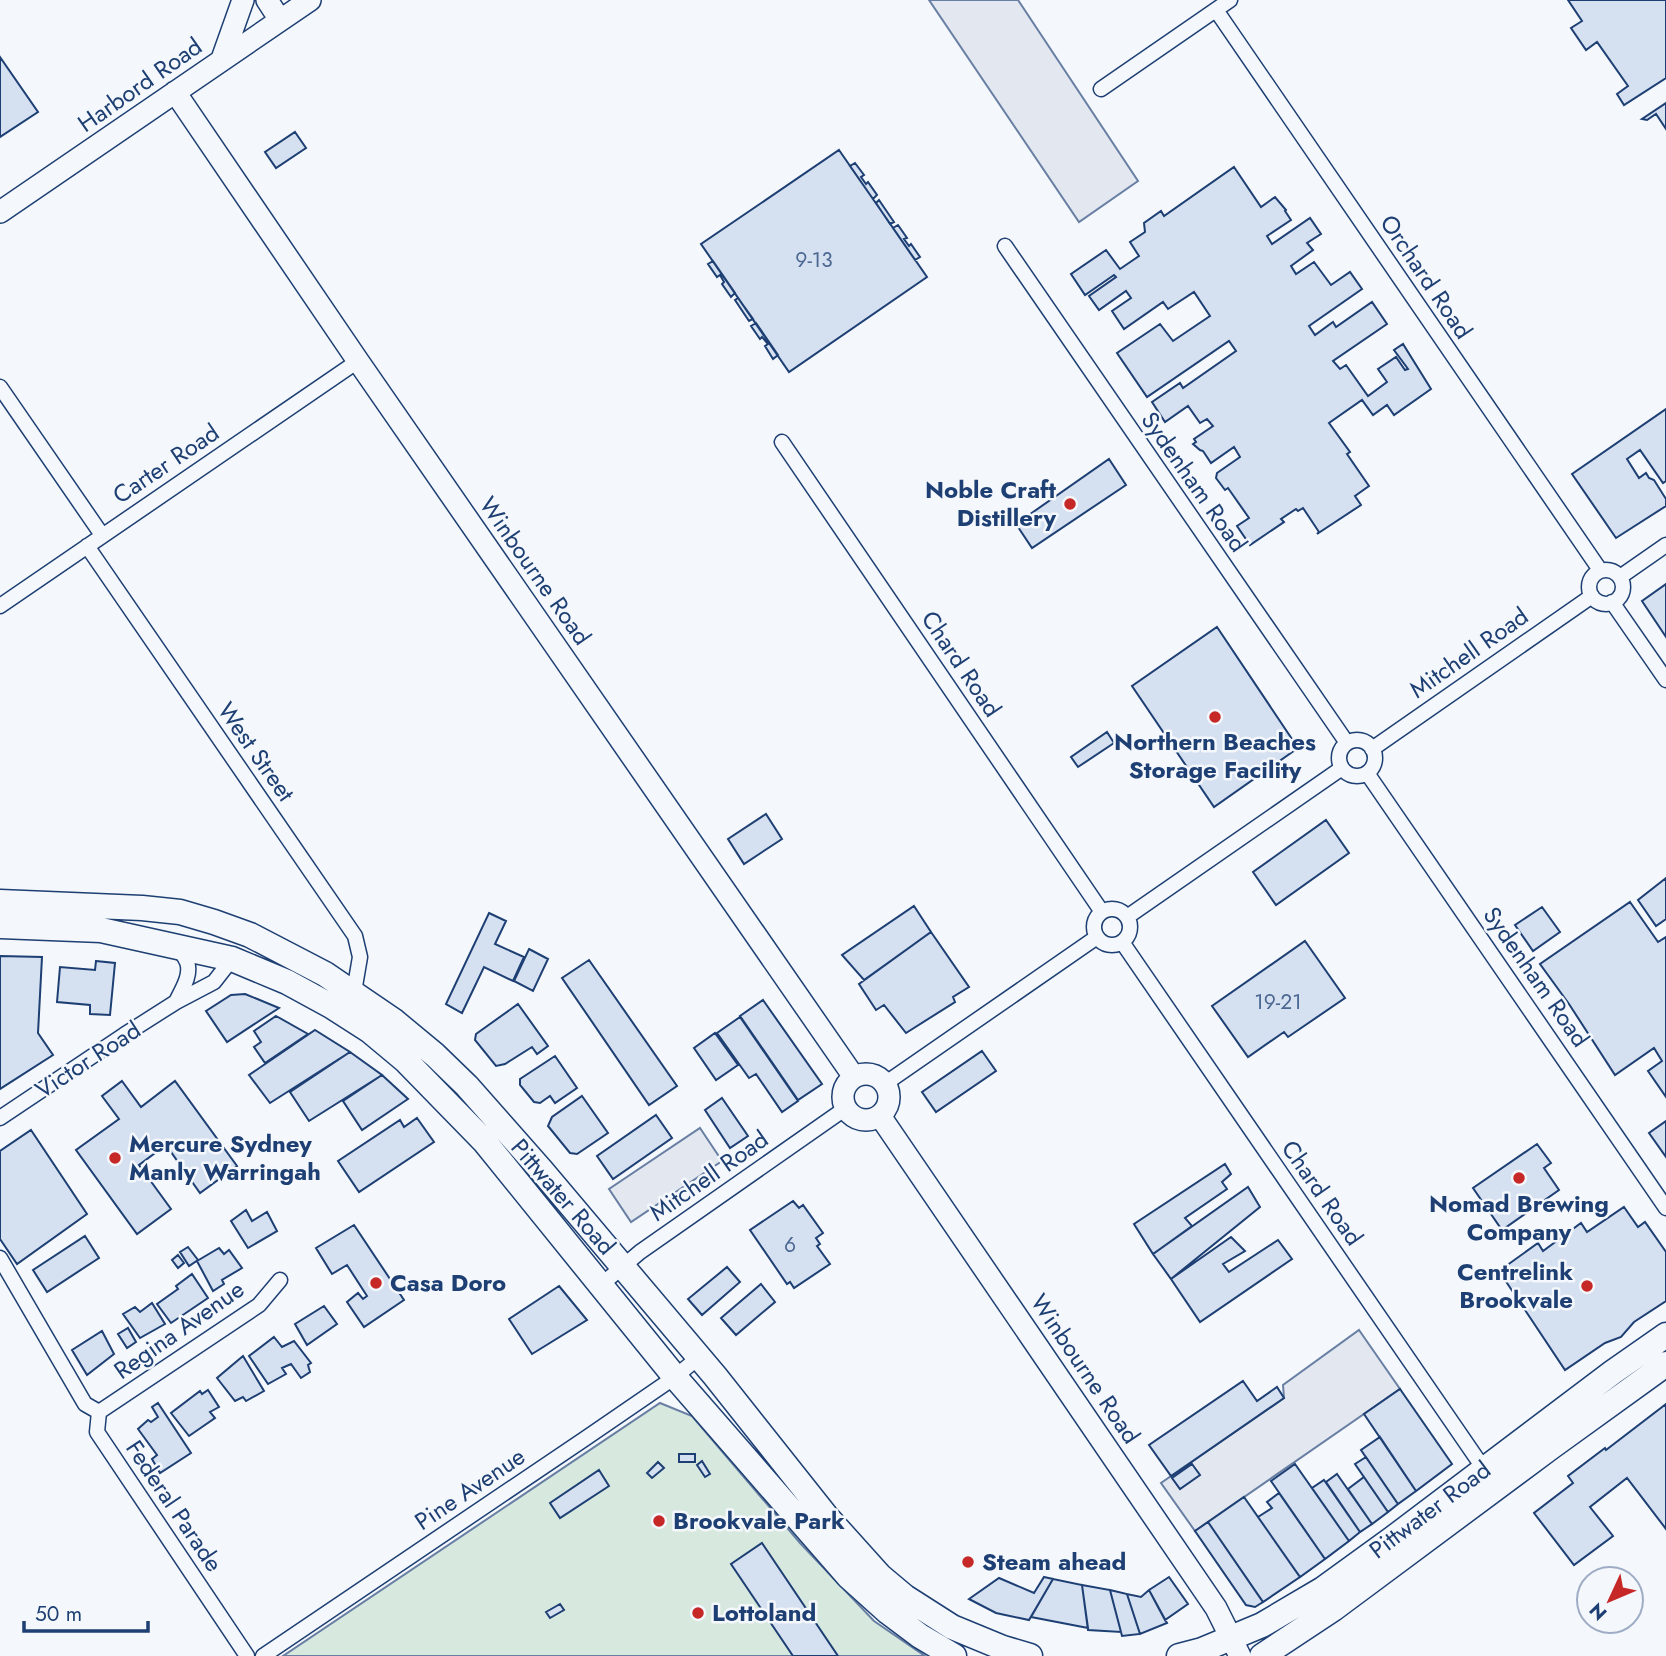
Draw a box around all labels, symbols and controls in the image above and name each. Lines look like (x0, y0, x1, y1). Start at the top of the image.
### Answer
street label: Harbord Road (70, 29, 209, 140)
street label: Orchard Road (1372, 208, 1481, 346)
house number: 9-13 (795, 245, 833, 275)
street label: Sydenham Road (1133, 404, 1256, 559)
street label: Carter Road (106, 415, 226, 512)
place label: Noble Craft Distillery (925, 472, 1056, 535)
street label: Winbourne Road (471, 489, 600, 652)
marker: Noble Craft Distillery (1062, 496, 1078, 512)
street label: Mitchell Road (1402, 599, 1535, 706)
street label: Chard Road (913, 604, 1010, 724)
street label: West Street (209, 695, 304, 809)
marker: Northern Beaches Storage Facility (1207, 709, 1223, 725)
place label: Northern Beaches Storage Facility (1114, 724, 1316, 787)
street label: Sydenham Road (1475, 899, 1598, 1054)
house number: 19-21 (1254, 987, 1302, 1017)
street label: Victor Road (28, 1012, 147, 1107)
street label: Mitchell Road (642, 1122, 775, 1229)
place label: Mercure Sydney Manly Warringah (129, 1126, 321, 1189)
street label: Pittwater Road (503, 1131, 624, 1263)
street label: Chard Road (1273, 1133, 1372, 1253)
marker: Mercure Sydney Manly Warringah (107, 1150, 123, 1166)
marker: Nomad Brewing Company (1511, 1170, 1527, 1186)
place label: Nomad Brewing Company (1429, 1186, 1609, 1249)
house number: 6 (784, 1230, 796, 1260)
place label: Centrelink Brookvale (1457, 1254, 1573, 1317)
place label: Casa Doro (390, 1265, 506, 1300)
street label: Regina Avenue (106, 1272, 251, 1387)
marker: Casa Doro (368, 1275, 384, 1291)
marker: Centrelink Brookvale (1579, 1278, 1595, 1294)
street label: Winbourne Road (1022, 1287, 1149, 1451)
street label: Federal Parade (117, 1433, 231, 1579)
street label: Pine Avenue (408, 1439, 532, 1538)
street label: Pittwater Road (1362, 1452, 1498, 1567)
place label: Brookvale Park (673, 1503, 845, 1538)
marker: Brookvale Park (651, 1513, 667, 1529)
place label: Steam ahead (982, 1544, 1126, 1579)
marker: Steam ahead (960, 1554, 976, 1570)
north arrow (1575, 1565, 1645, 1635)
scale bar (24, 1590, 149, 1634)
place label: Lottoland (712, 1595, 816, 1630)
text: N (1583, 1597, 1613, 1626)
text: 50 m (35, 1599, 82, 1629)
marker: Lottoland (690, 1605, 706, 1621)

